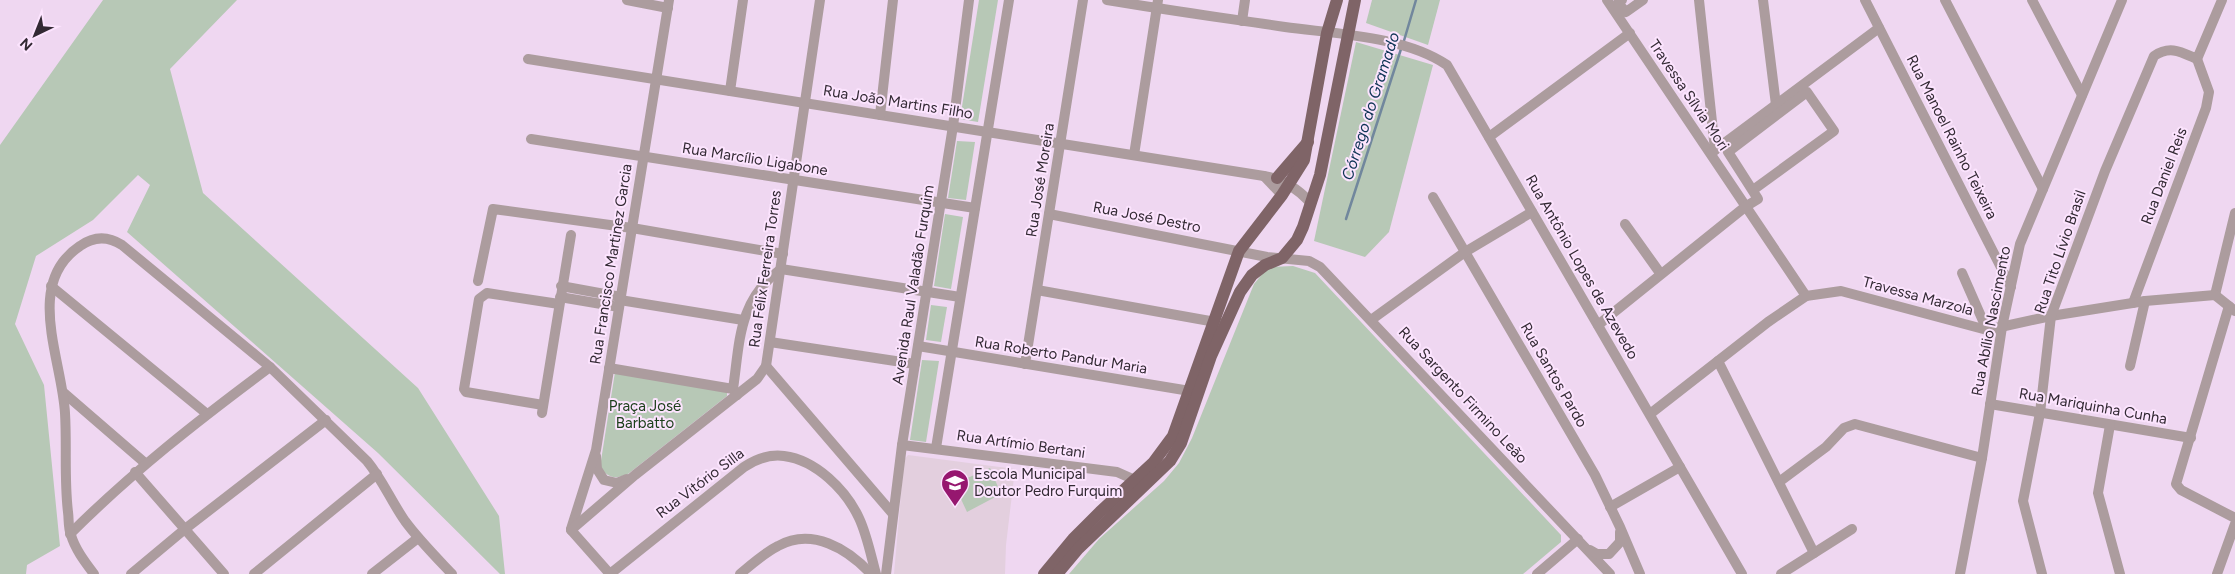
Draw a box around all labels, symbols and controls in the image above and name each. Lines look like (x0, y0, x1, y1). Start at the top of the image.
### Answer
north arrow (10, 10, 60, 60)
water label: Córrego do Gramado (1338, 30, 1403, 183)
text: N (17, 34, 36, 54)
street label: Travessa Sílvia Mori (1645, 36, 1733, 154)
street label: Rua Manoel Rainho Teixeira (1903, 52, 2001, 222)
street label: Rua João Martins Filho (822, 81, 974, 123)
street label: Rua José Moreira (1022, 122, 1058, 238)
street label: Rua Daniel Reis (2137, 125, 2191, 227)
street label: Rua Marcílio Ligabone (681, 139, 829, 179)
street label: Rua Francisco Martinez Garcia (586, 162, 636, 366)
street label: Rua Antônio Lopes de Azevedo (1522, 172, 1642, 363)
street label: Avenida Raul Valadão Furquim (888, 184, 938, 386)
street label: Rua Tito Lívio Brasil (2030, 188, 2090, 316)
street label: Rua Félix Ferreira Torres (745, 189, 785, 349)
street label: Rua José Destro (1092, 198, 1203, 236)
street label: Rua Abílio Nascimento (1968, 244, 2014, 397)
street label: Travessa Marzola (1861, 273, 1975, 319)
street label: Rua Santos Pardo (1517, 319, 1591, 431)
street label: Rua Sargento Firmino Leão (1395, 323, 1531, 467)
street label: Rua Roberto Pandur Maria (974, 332, 1148, 378)
street label: Rua Mariquinha Cunha (2017, 384, 2169, 428)
park label: Praça José Barbatto (609, 397, 681, 432)
street label: Rua Artímio Bertani (956, 426, 1086, 462)
street label: Rua Vitório Silla (653, 444, 747, 522)
place label: Escola Municipal Doutor Pedro Furquim (974, 465, 1122, 500)
school or university icon: Escola Municipal Doutor Pedro Furquim (940, 468, 970, 507)

